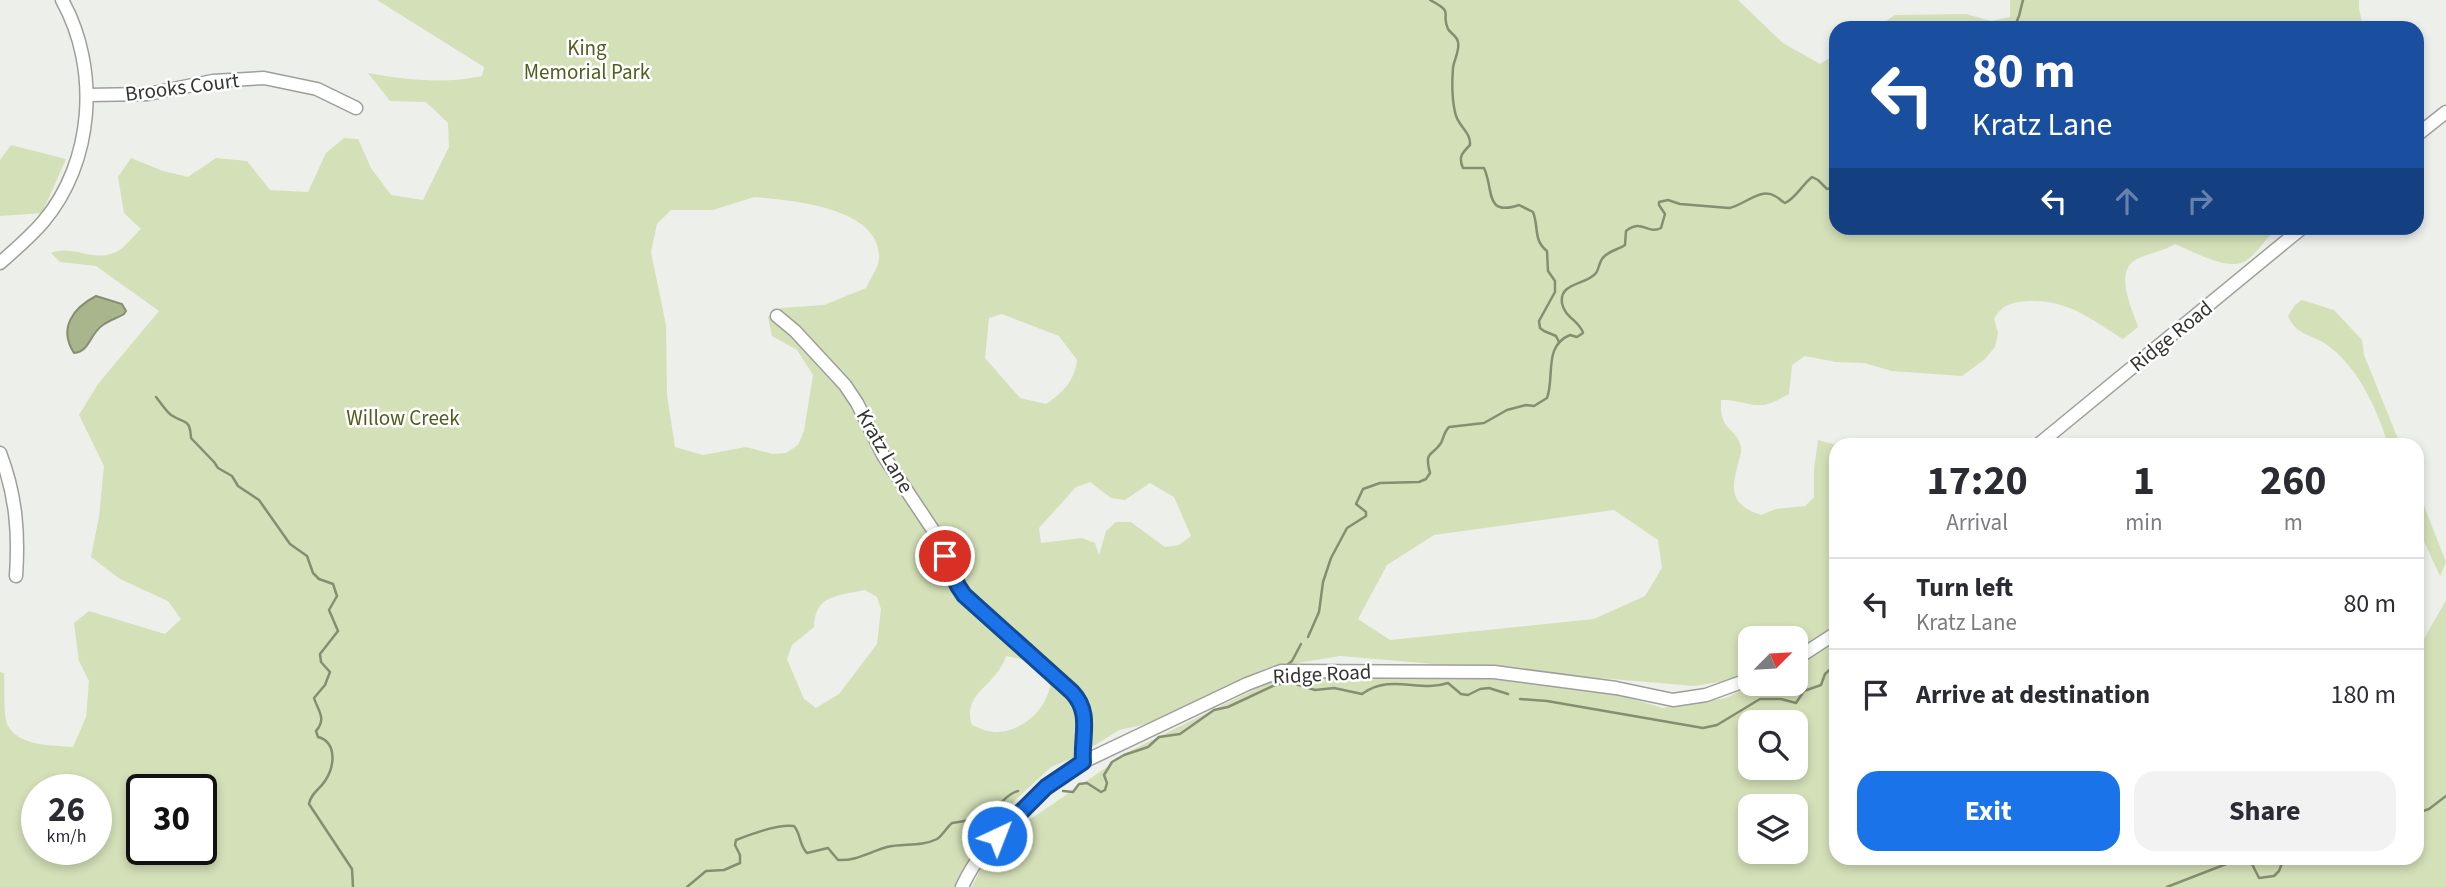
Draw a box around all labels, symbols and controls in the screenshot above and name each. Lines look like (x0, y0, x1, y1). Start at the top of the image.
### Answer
park label: King Memorial Park (524, 33, 651, 87)
text: 80 m (1972, 37, 2076, 107)
icon: left (1857, 49, 1948, 140)
street label: Brooks Court (123, 65, 241, 109)
text: Kratz Lane (1972, 102, 2112, 148)
icon: left (2035, 182, 2073, 220)
icon: ahead (2108, 182, 2146, 220)
icon: right (2181, 182, 2219, 220)
street label: Ridge Road (2123, 293, 2219, 379)
park label: Willow Creek (346, 403, 460, 433)
street label: Kratz Lane (849, 404, 921, 498)
text: 17:20 (1926, 451, 2028, 511)
text: 1 (2133, 451, 2155, 511)
text: 260 (2260, 451, 2327, 511)
text: Arrival (1946, 506, 2008, 539)
text: min (2125, 506, 2163, 539)
text: m (2284, 506, 2303, 539)
pin (915, 526, 975, 586)
icon: arrive (926, 537, 964, 575)
text: Turn left (1916, 569, 2013, 606)
icon: left (1857, 585, 1895, 623)
text: 80 m (2343, 585, 2396, 622)
text: Kratz Lane (1916, 606, 2017, 639)
north arrow (1738, 626, 1808, 696)
map controls (1738, 626, 1808, 864)
street label: Ridge Road (1272, 656, 1372, 692)
icon: arrive (1857, 676, 1895, 714)
text: Arrive at destination (1916, 676, 2150, 713)
text: 180 m (2330, 676, 2396, 713)
button: search (1738, 710, 1808, 780)
button: Exit (1857, 771, 2120, 851)
button: Share (2134, 771, 2396, 851)
speed limit sign: 30 (126, 774, 217, 865)
text: 26 (48, 785, 85, 835)
button: layers (1738, 794, 1808, 864)
position arrow (960, 799, 1034, 873)
text: km/h (47, 824, 86, 849)

